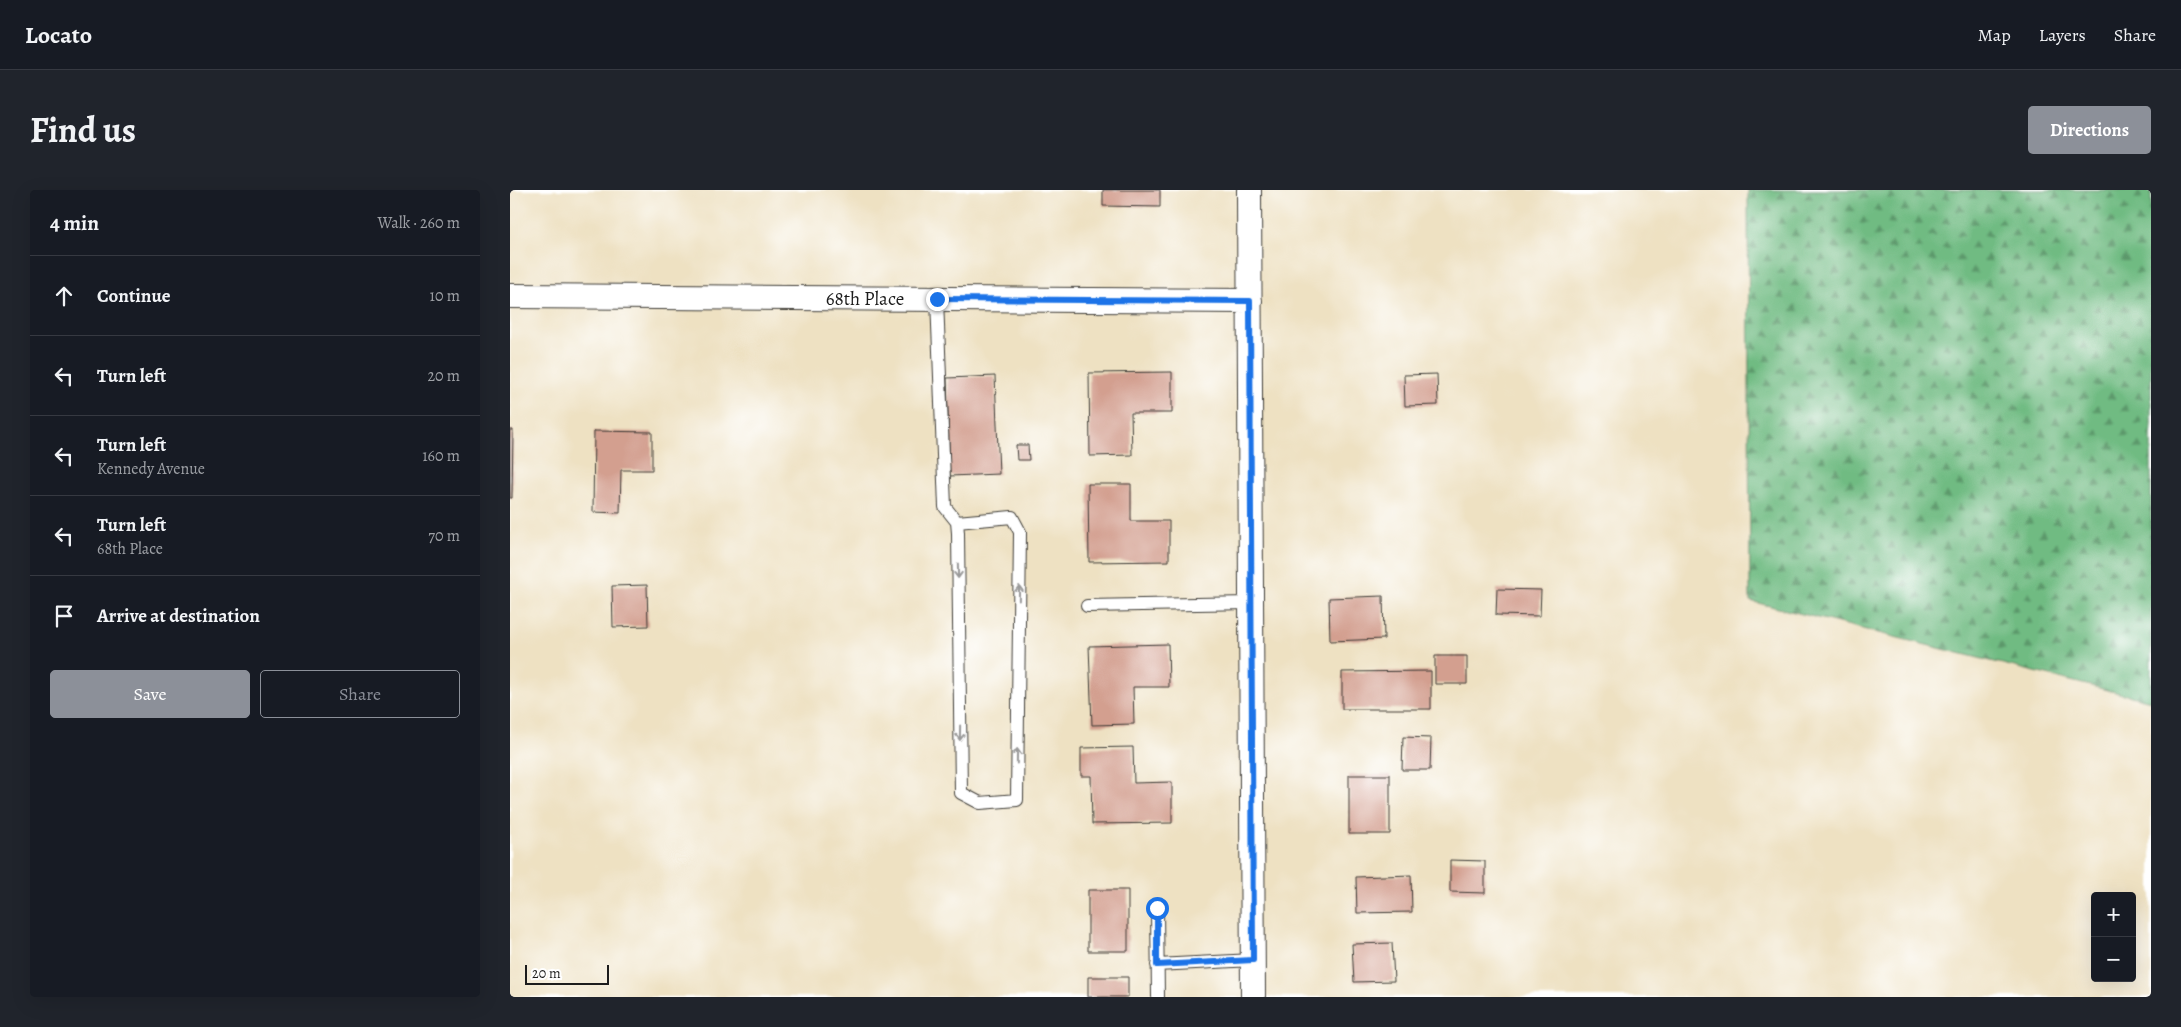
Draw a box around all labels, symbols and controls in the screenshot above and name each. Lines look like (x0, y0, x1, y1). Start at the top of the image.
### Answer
text: Locato (25, 19, 92, 51)
text: Map (1978, 23, 2011, 47)
text: Layers (2039, 23, 2086, 47)
text: Share (2114, 23, 2156, 47)
text: Find us (30, 106, 136, 154)
button: Directions (2028, 106, 2151, 154)
text: 4 min (50, 209, 99, 237)
text: Walk · 260 m (378, 212, 460, 234)
icon: ahead (50, 282, 78, 310)
text: Continue (97, 283, 171, 309)
text: 10 m (430, 285, 460, 307)
street label: 68th Place (826, 286, 904, 312)
route end (926, 288, 949, 311)
icon: left (50, 362, 78, 390)
text: Turn left (97, 363, 166, 389)
text: 20 m (427, 365, 460, 387)
text: Turn left (97, 432, 166, 458)
icon: left (50, 442, 78, 470)
text: 160 m (422, 445, 460, 467)
text: Kennedy Avenue (97, 458, 205, 480)
text: Turn left (97, 512, 166, 538)
icon: left (50, 522, 78, 550)
text: 70 m (428, 525, 460, 547)
text: 68th Place (97, 538, 163, 560)
one-way arrow (954, 562, 963, 578)
one-way arrow (1014, 585, 1024, 602)
icon: arrive (50, 602, 78, 630)
text: Arrive at destination (97, 603, 260, 629)
button: Save (50, 670, 250, 718)
button: Share (260, 670, 460, 718)
one-way arrow (956, 725, 965, 741)
one-way arrow (1013, 748, 1022, 764)
map controls (2091, 892, 2136, 982)
button: + (2091, 892, 2136, 937)
route start (1146, 897, 1169, 920)
button: − (2091, 937, 2136, 982)
scale bar (525, 962, 609, 985)
text: 20 m (532, 964, 561, 983)

